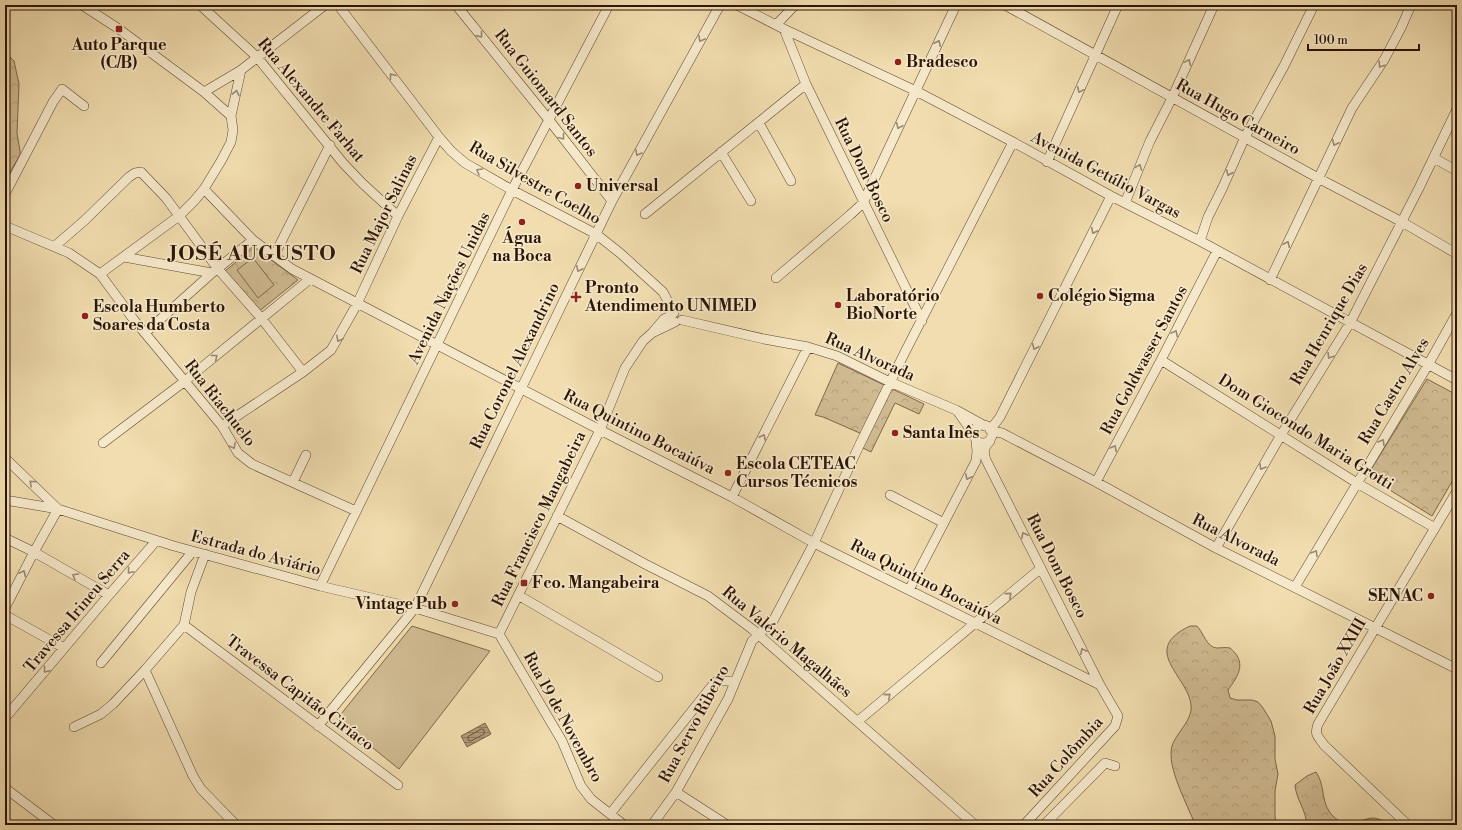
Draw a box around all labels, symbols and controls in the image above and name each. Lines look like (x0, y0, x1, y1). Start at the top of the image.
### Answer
marker: Auto Parque (C/B) (114, 24, 124, 34)
street label: Rua Guiomard Santos (490, 25, 602, 161)
scale bar (1308, 26, 1419, 52)
one-way arrow (476, 31, 483, 38)
text: 100 m (1314, 33, 1348, 48)
street label: Rua Alexandre Farhat (253, 34, 369, 166)
place label: Auto Parque (C/B) (70, 35, 167, 73)
one-way arrow (699, 35, 706, 42)
one-way arrow (933, 40, 941, 47)
place label: Bradesco (906, 52, 978, 72)
marker: Bradesco (893, 57, 903, 67)
one-way arrow (1183, 59, 1191, 67)
one-way arrow (1378, 61, 1385, 68)
one-way arrow (390, 73, 397, 80)
street label: Rua Hugo Carneiro (1172, 75, 1304, 159)
one-way arrow (1076, 87, 1084, 94)
one-way arrow (231, 90, 239, 96)
street label: Rua Dom Bosco (830, 114, 898, 226)
one-way arrow (896, 122, 904, 130)
street label: Avenida Getúlio Vargas (1027, 127, 1184, 223)
one-way arrow (557, 132, 564, 139)
street label: Rua Silvestre Coelho (465, 137, 605, 229)
one-way arrow (1332, 138, 1340, 146)
one-way arrow (636, 149, 643, 156)
street label: Rua Major Salinas (346, 151, 422, 277)
one-way arrow (1135, 164, 1143, 171)
one-way arrow (475, 168, 483, 175)
one-way arrow (1226, 169, 1234, 176)
place label: Universal (586, 176, 659, 196)
marker: Universal (573, 181, 583, 191)
street label: Avenida Nações Unidas (403, 209, 495, 368)
marker: Água na Boca (517, 217, 527, 227)
place label: Água na Boca (492, 226, 552, 266)
one-way arrow (1091, 227, 1099, 234)
district label: JOSÉ AUGUSTO (166, 241, 337, 267)
one-way arrow (1282, 241, 1290, 249)
street label: Rua Henrique Dias (1286, 259, 1372, 389)
one-way arrow (576, 265, 584, 272)
place label: Pronto Atendimento UNIMED (584, 278, 757, 316)
street label: Rua Coronel Alexandrino (466, 279, 564, 453)
street label: Rua Goldwasser Santos (1096, 282, 1192, 438)
place label: Laboratório BioNorte (846, 286, 940, 324)
place label: Colégio Sigma (1048, 286, 1156, 306)
marker: Pronto Atendimento UNIMED (570, 291, 582, 303)
marker: Colégio Sigma (1035, 291, 1045, 301)
place label: Escola Humberto Soares da Costa (93, 297, 225, 335)
marker: Laboratório BioNorte (833, 300, 843, 310)
marker: Escola Humberto Soares da Costa (80, 311, 90, 321)
street label: Rua Alvorada (822, 328, 919, 386)
one-way arrow (1170, 330, 1178, 337)
street label: Rua Castro Alves (1354, 334, 1434, 448)
one-way arrow (336, 335, 343, 342)
one-way arrow (1032, 343, 1040, 350)
one-way arrow (1327, 352, 1334, 359)
one-way arrow (211, 354, 218, 361)
street label: Rua Riachuelo (180, 356, 260, 450)
street label: Dom Giocondo Maria Grotti (1215, 370, 1397, 494)
street label: Rua Quintino Bocaiúva (560, 385, 719, 479)
place label: Santa Inês (903, 423, 980, 443)
street label: Rua Francisco Mangabeira (488, 427, 591, 610)
marker: Santa Inês (890, 428, 900, 438)
one-way arrow (758, 434, 766, 441)
one-way arrow (1377, 439, 1384, 446)
one-way arrow (229, 442, 236, 449)
one-way arrow (1110, 445, 1117, 452)
place label: Escola CETEAC Cursos Técnicos (736, 454, 858, 492)
one-way arrow (1259, 463, 1267, 470)
marker: Escola CETEAC Cursos Técnicos (723, 468, 733, 478)
one-way arrow (965, 473, 973, 480)
one-way arrow (29, 480, 37, 488)
street label: Rua Alvorada (1189, 509, 1284, 571)
street label: Rua Dom Bosco (1022, 510, 1092, 622)
street label: Estrada do Aviário (189, 526, 323, 580)
one-way arrow (1021, 532, 1029, 539)
street label: Rua Quintino Bocaiúva (847, 535, 1006, 629)
street label: Travessa Irineu Serra (20, 545, 135, 677)
one-way arrow (1310, 550, 1318, 557)
one-way arrow (128, 566, 135, 573)
one-way arrow (18, 570, 26, 577)
one-way arrow (72, 573, 79, 580)
place label: Fco. Mangabeira (532, 573, 660, 593)
marker: Fco. Mangabeira (519, 578, 529, 588)
street label: Rua Valério Magalhães (718, 582, 856, 702)
place label: SENAC (1368, 586, 1423, 606)
marker: SENAC (1426, 591, 1436, 601)
one-way arrow (1005, 592, 1012, 599)
place label: Vintage Pub (355, 594, 447, 614)
marker: Vintage Pub (450, 599, 460, 609)
street label: Rua João XXIII (1299, 614, 1371, 718)
street label: Travessa Capitão Ciríaco (222, 631, 378, 755)
one-way arrow (1080, 647, 1088, 655)
street label: Rua 19 de Novembro (519, 648, 607, 786)
street label: Rua Servo Ribeiro (654, 662, 734, 786)
one-way arrow (44, 665, 51, 672)
one-way arrow (884, 694, 891, 701)
street label: Rua Colômbia (1025, 712, 1108, 802)

